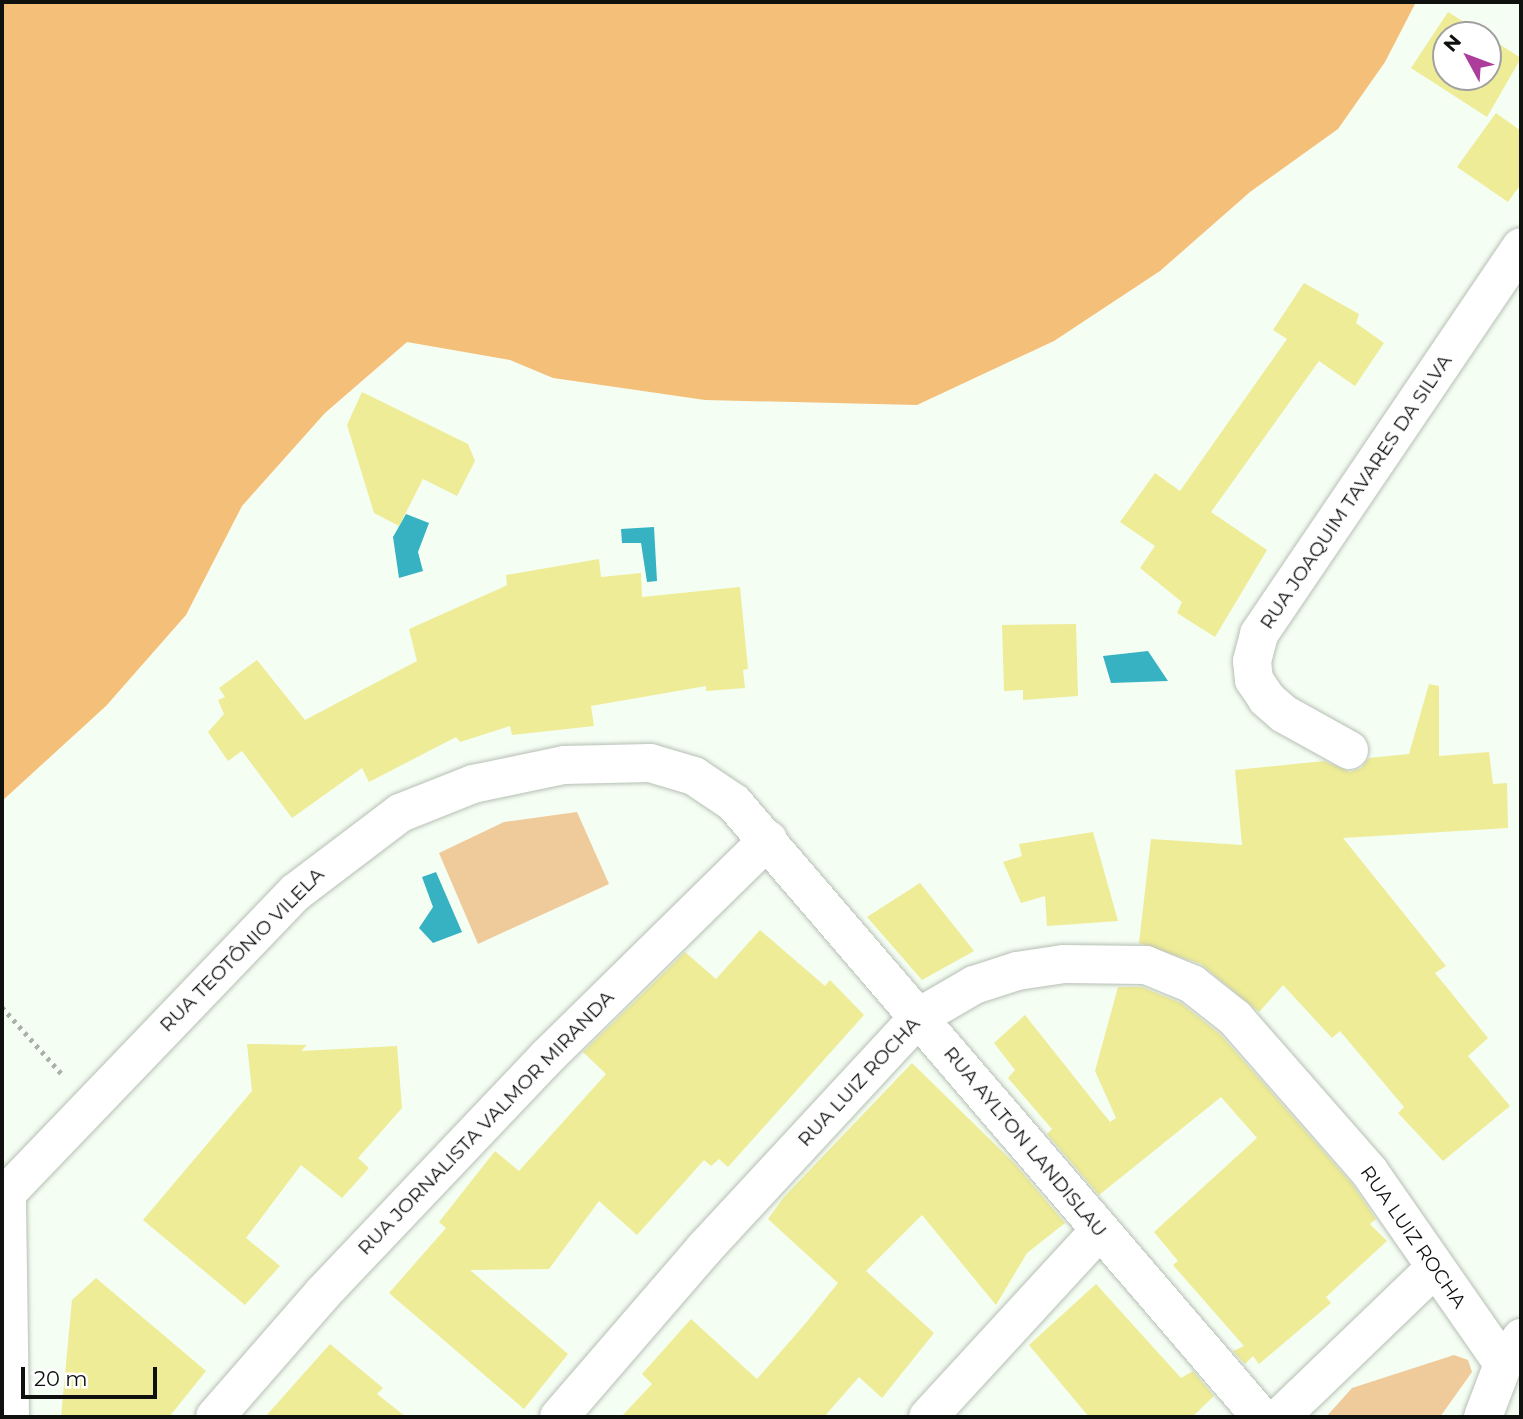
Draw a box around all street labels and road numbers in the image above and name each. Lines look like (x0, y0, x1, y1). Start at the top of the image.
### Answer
street label: RUA JOAQUIM TAVARES DA SILVA (1255, 350, 1457, 634)
street label: RUA TEOTÔNIO VILELA (155, 863, 329, 1037)
street label: RUA JORNALISTA VALMOR MIRANDA (353, 986, 619, 1260)
street label: RUA LUIZ ROCHA (793, 1013, 925, 1151)
street label: RUA AYLTON LANDISLAU (939, 1042, 1111, 1242)
street label: RUA LUIZ ROCHA (1355, 1161, 1471, 1313)

